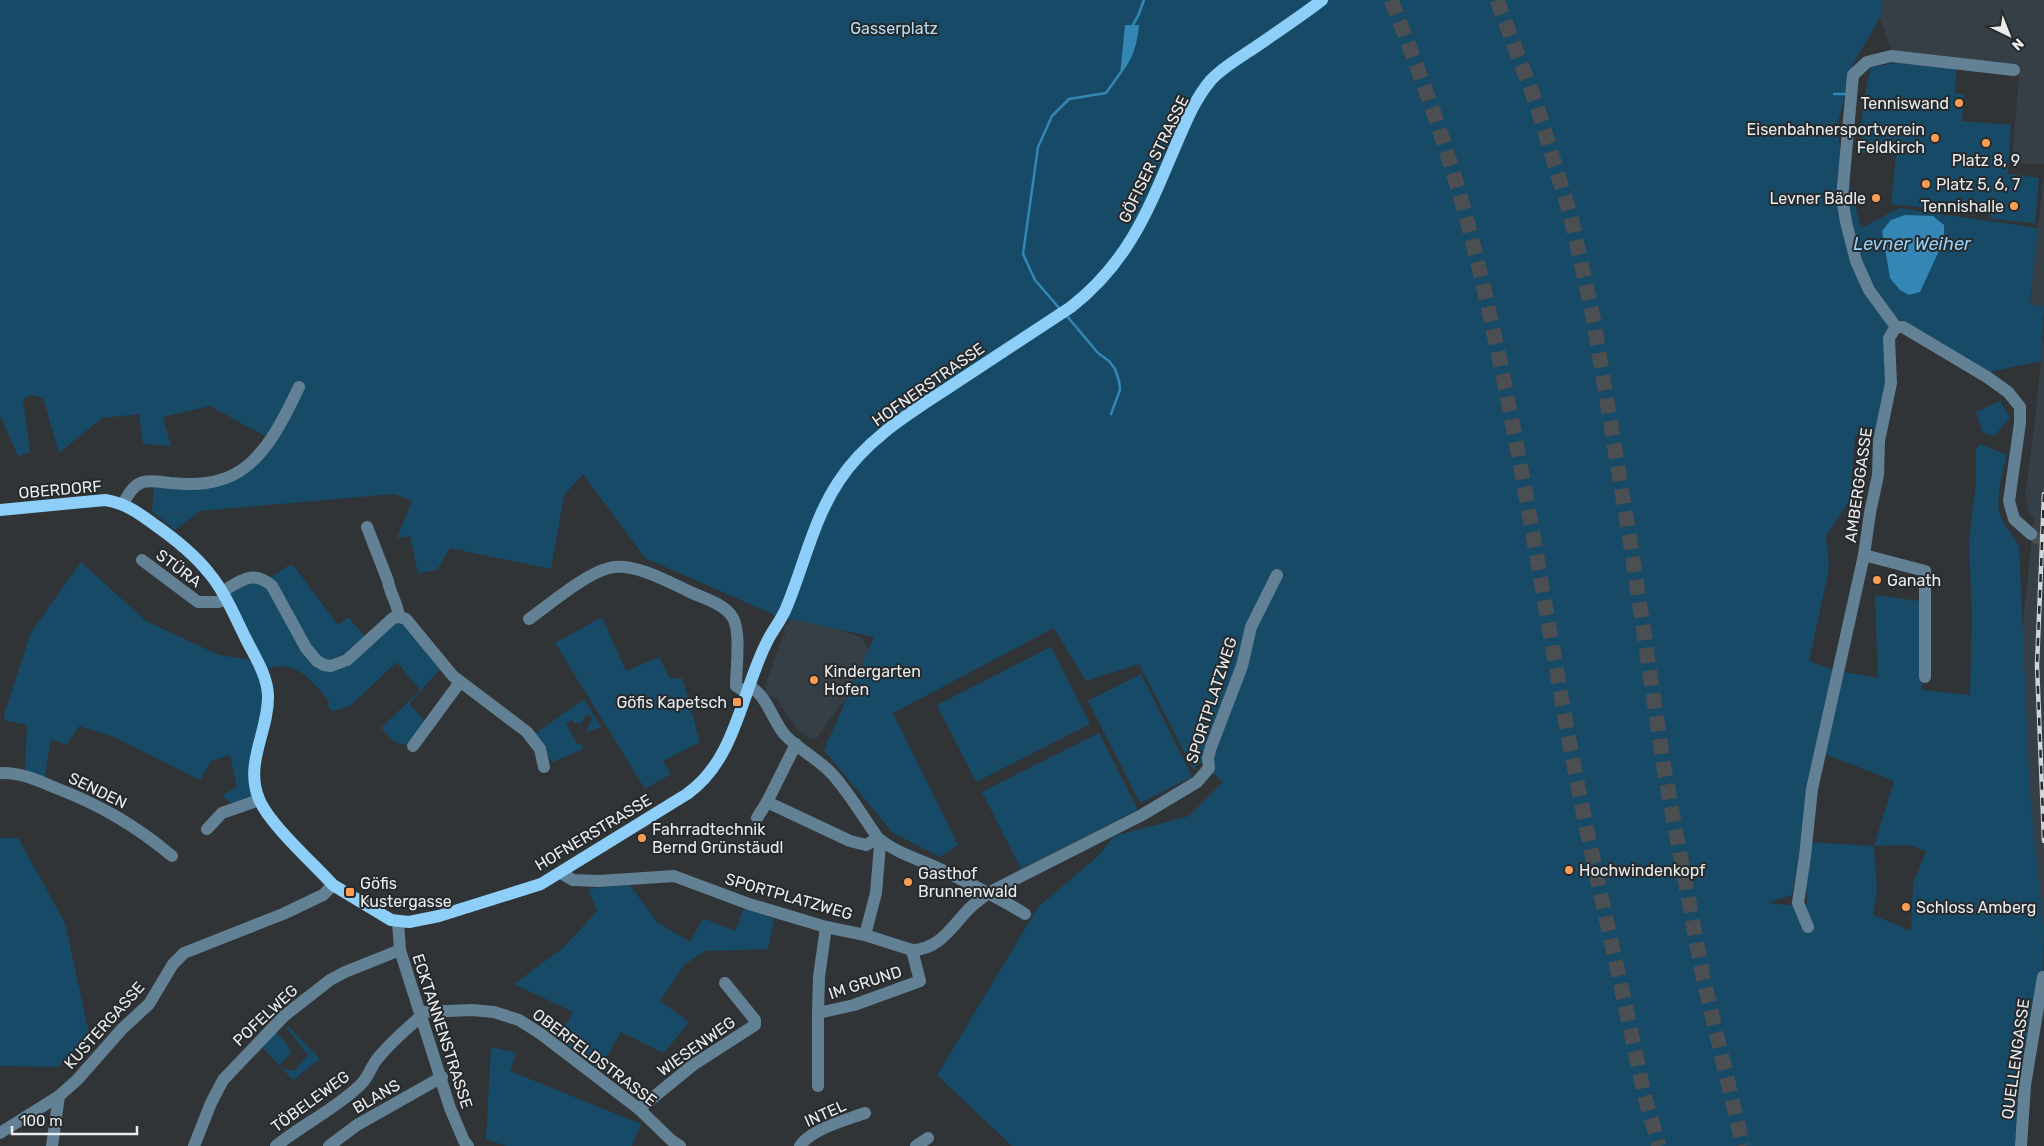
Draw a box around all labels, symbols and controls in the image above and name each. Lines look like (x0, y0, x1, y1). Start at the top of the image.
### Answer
north arrow (1984, 10, 2034, 60)
park label: Gasserplatz (850, 19, 938, 38)
text: N (2008, 34, 2027, 54)
street label: GÖFISER STRASSE (1114, 92, 1193, 226)
place label: Tenniswand (1860, 94, 1949, 113)
marker: Tenniswand (1953, 97, 1965, 109)
place label: Eisenbahnersportverein Feldkirch (1747, 120, 1925, 157)
marker: Eisenbahnersportverein Feldkirch (1929, 132, 1941, 144)
marker: Platz 8, 9 (1980, 137, 1992, 149)
place label: Platz 8, 9 (1952, 151, 2020, 170)
place label: Platz 5, 6, 7 (1936, 175, 2020, 194)
marker: Platz 5, 6, 7 (1920, 178, 1932, 190)
place label: Levner Bädle (1769, 189, 1866, 208)
marker: Levner Bädle (1870, 192, 1882, 204)
place label: Tennishalle (1921, 197, 2004, 216)
marker: Tennishalle (2008, 200, 2020, 212)
water label: Levner Weiher (1853, 233, 1972, 255)
street label: HOFNERSTRASSE (869, 339, 988, 430)
street label: AMBERGGASSE (1841, 426, 1876, 544)
street label: OBERDORF (18, 476, 102, 503)
street label: STÜRA (152, 545, 205, 592)
place label: Ganath (1887, 571, 1941, 590)
marker: Ganath (1871, 574, 1883, 586)
street label: SPORTPLATZWEG (1182, 635, 1241, 766)
place label: Kindergarten Hofen (824, 662, 921, 699)
marker: Kindergarten Hofen (808, 674, 820, 686)
place label: Göfis Kapetsch (616, 693, 727, 712)
marker: Göfis Kapetsch (731, 696, 743, 708)
street label: SENDEN (65, 768, 130, 813)
street label: HOFNERSTRASSE (532, 790, 655, 875)
place label: Fahrradtechnik Bernd Grünstäudl (652, 820, 783, 857)
marker: Fahrradtechnik Bernd Grünstäudl (636, 832, 648, 844)
place label: Hochwindenkopf (1579, 861, 1706, 880)
place label: Gasthof Brunnenwald (918, 864, 1017, 901)
marker: Hochwindenkopf (1563, 864, 1575, 876)
street label: SPORTPLATZWEG (723, 869, 855, 924)
place label: Göfis Kustergasse (360, 874, 452, 911)
marker: Gasthof Brunnenwald (902, 876, 914, 888)
marker: Göfis Kustergasse (344, 886, 356, 898)
place label: Schloss Amberg (1916, 898, 2036, 917)
marker: Schloss Amberg (1900, 901, 1912, 913)
street label: ECKTANNENSTRASSE (409, 951, 477, 1111)
street label: IM GRUND (826, 962, 904, 1003)
street label: KUSTERGASSE (60, 978, 149, 1073)
street label: POFELWEG (229, 981, 302, 1050)
street label: QUELLENGASSE (1998, 998, 2033, 1121)
street label: OBERFELDSTRASSE (529, 1005, 661, 1110)
street label: WIESENWEG (654, 1013, 739, 1080)
street label: TÖBELEWEG (267, 1067, 353, 1136)
street label: BLANS (349, 1075, 403, 1118)
street label: INTEL (801, 1096, 849, 1131)
scale bar (12, 1104, 138, 1136)
text: 100 m (20, 1112, 62, 1130)

